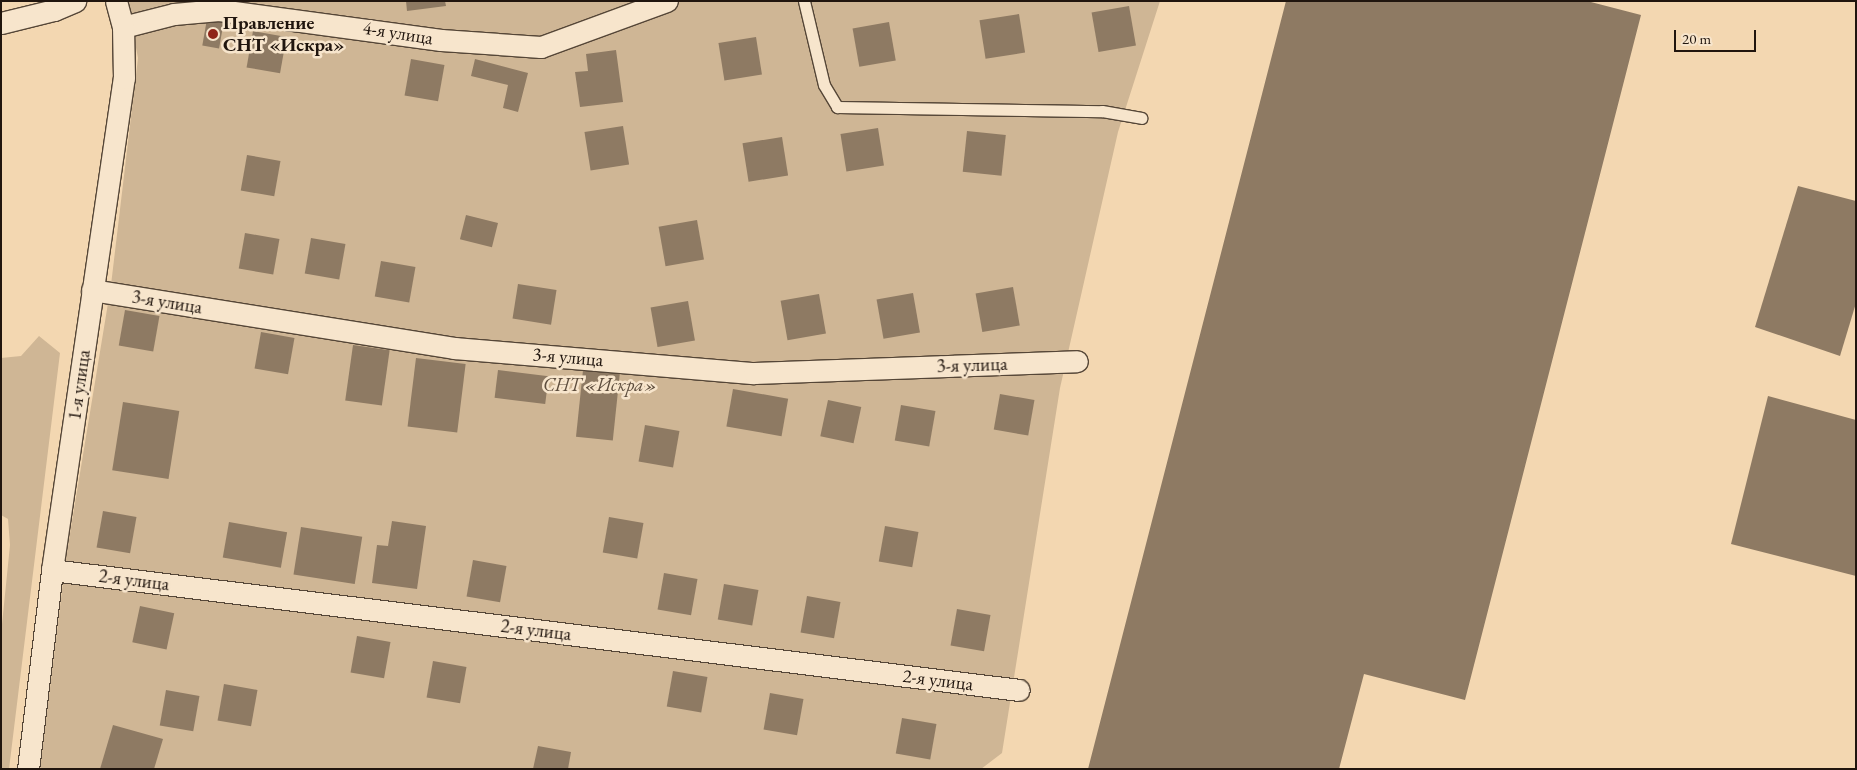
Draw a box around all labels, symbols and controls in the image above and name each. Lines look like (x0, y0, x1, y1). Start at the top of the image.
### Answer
place label: Правление СНТ «Искра» (223, 12, 344, 56)
street label: 4-я улица (361, 16, 435, 50)
scale bar (1677, 20, 1760, 52)
marker: Правление СНТ «Искра» (207, 28, 219, 40)
text: 20 m (1682, 29, 1711, 48)
street label: 3-я улица (130, 285, 204, 319)
street label: 3-я улица (532, 343, 604, 371)
street label: 1-я улица (63, 348, 95, 422)
street label: 3-я улица (936, 352, 1008, 378)
park label: СНТ «Искра» (543, 374, 657, 396)
street label: 2-я улица (97, 564, 171, 596)
street label: 2-я улица (499, 614, 573, 646)
street label: 2-я улица (901, 664, 975, 696)

